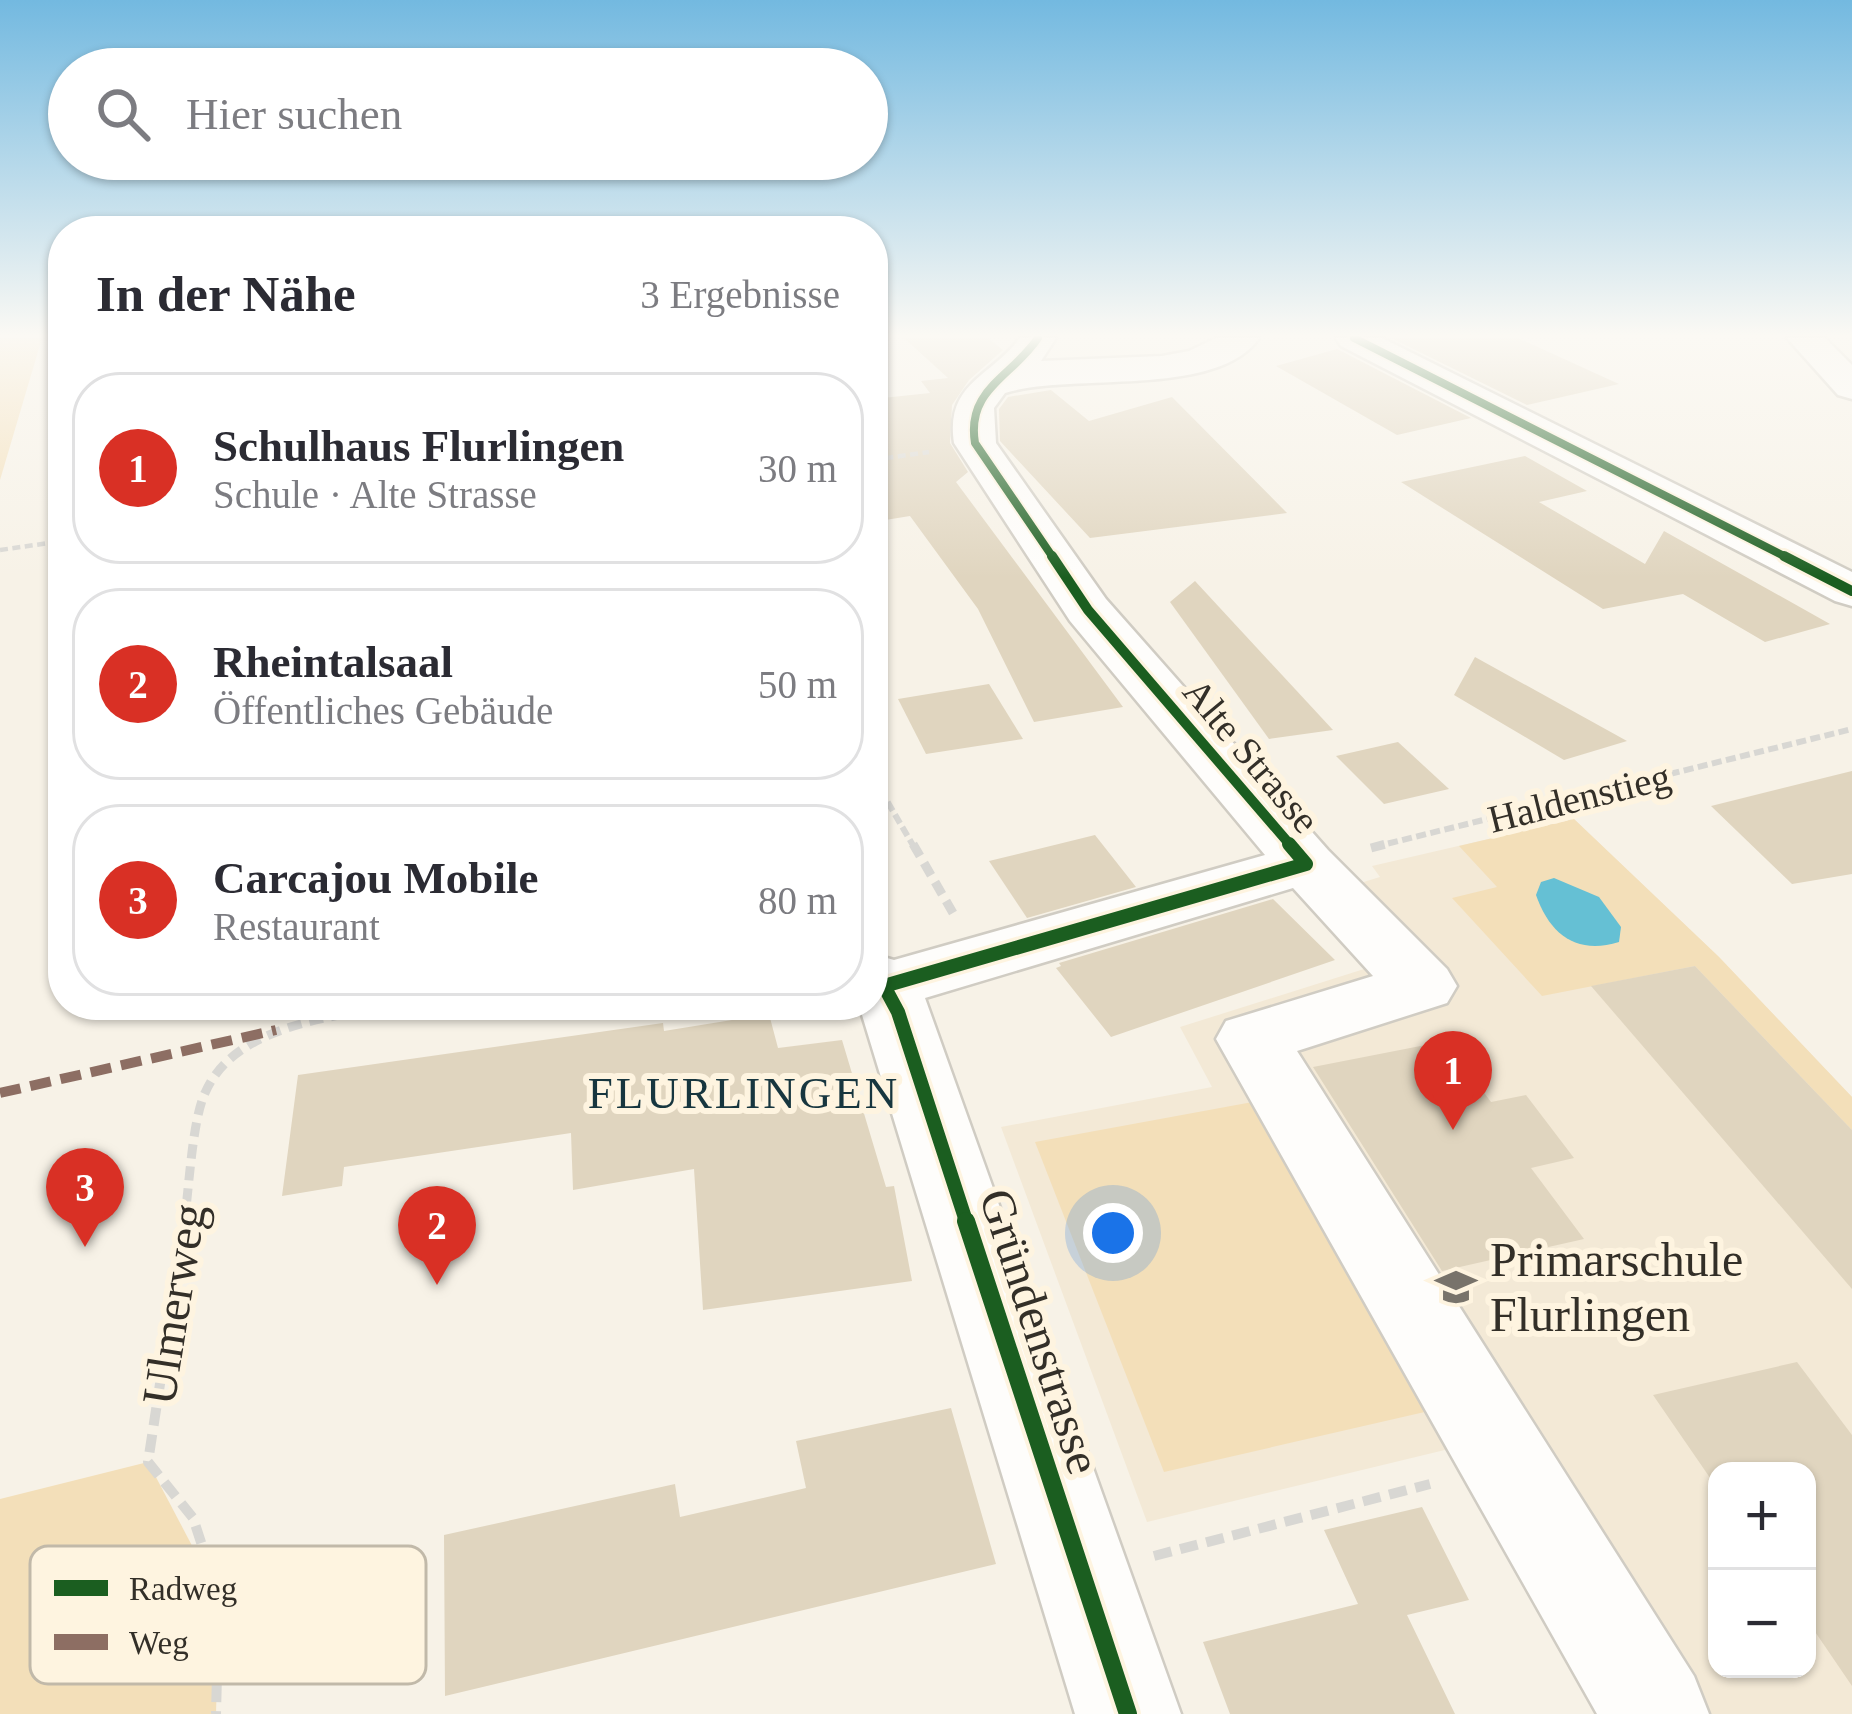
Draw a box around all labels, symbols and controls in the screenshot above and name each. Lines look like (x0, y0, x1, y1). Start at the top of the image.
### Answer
search box (48, 48, 888, 180)
icon: search (90, 81, 156, 147)
text: Hier suchen (186, 89, 402, 139)
text: In der Nähe (96, 266, 356, 322)
text: 3 Ergebnisse (640, 273, 840, 316)
text: Schulhaus Flurlingen (213, 421, 624, 471)
text: 1 (128, 447, 148, 490)
text: 30 m (758, 447, 837, 490)
text: Schule · Alte Strasse (213, 473, 537, 516)
text: Rheintalsaal (213, 637, 453, 687)
text: 2 (128, 663, 148, 706)
text: 50 m (758, 663, 837, 706)
street label: Alte Strasse (1175, 670, 1328, 841)
text: Öffentliches Gebäude (213, 689, 553, 732)
street label: Haldenstieg (1484, 754, 1675, 842)
text: Carcajou Mobile (213, 853, 538, 903)
text: 3 (128, 879, 148, 922)
text: 80 m (758, 879, 837, 922)
text: Restaurant (213, 905, 380, 948)
pin: 1 (1414, 1031, 1492, 1130)
district label: FLURLINGEN (588, 1068, 900, 1118)
pin: 3 (46, 1148, 124, 1247)
street label: Gründenstrasse (970, 1182, 1111, 1480)
pin: 2 (398, 1186, 476, 1285)
street label: Ulmerweg (131, 1200, 216, 1408)
your location (1083, 1203, 1143, 1263)
place label: Primarschule Flurlingen (1490, 1233, 1743, 1341)
school or university icon: Primarschule Flurlingen (1433, 1264, 1479, 1310)
map controls (1708, 1462, 1816, 1678)
button: + (1708, 1462, 1816, 1570)
legend (30, 1546, 426, 1684)
button: − (1708, 1570, 1816, 1678)
text: Radweg (129, 1571, 237, 1607)
text: Weg (129, 1625, 189, 1661)

